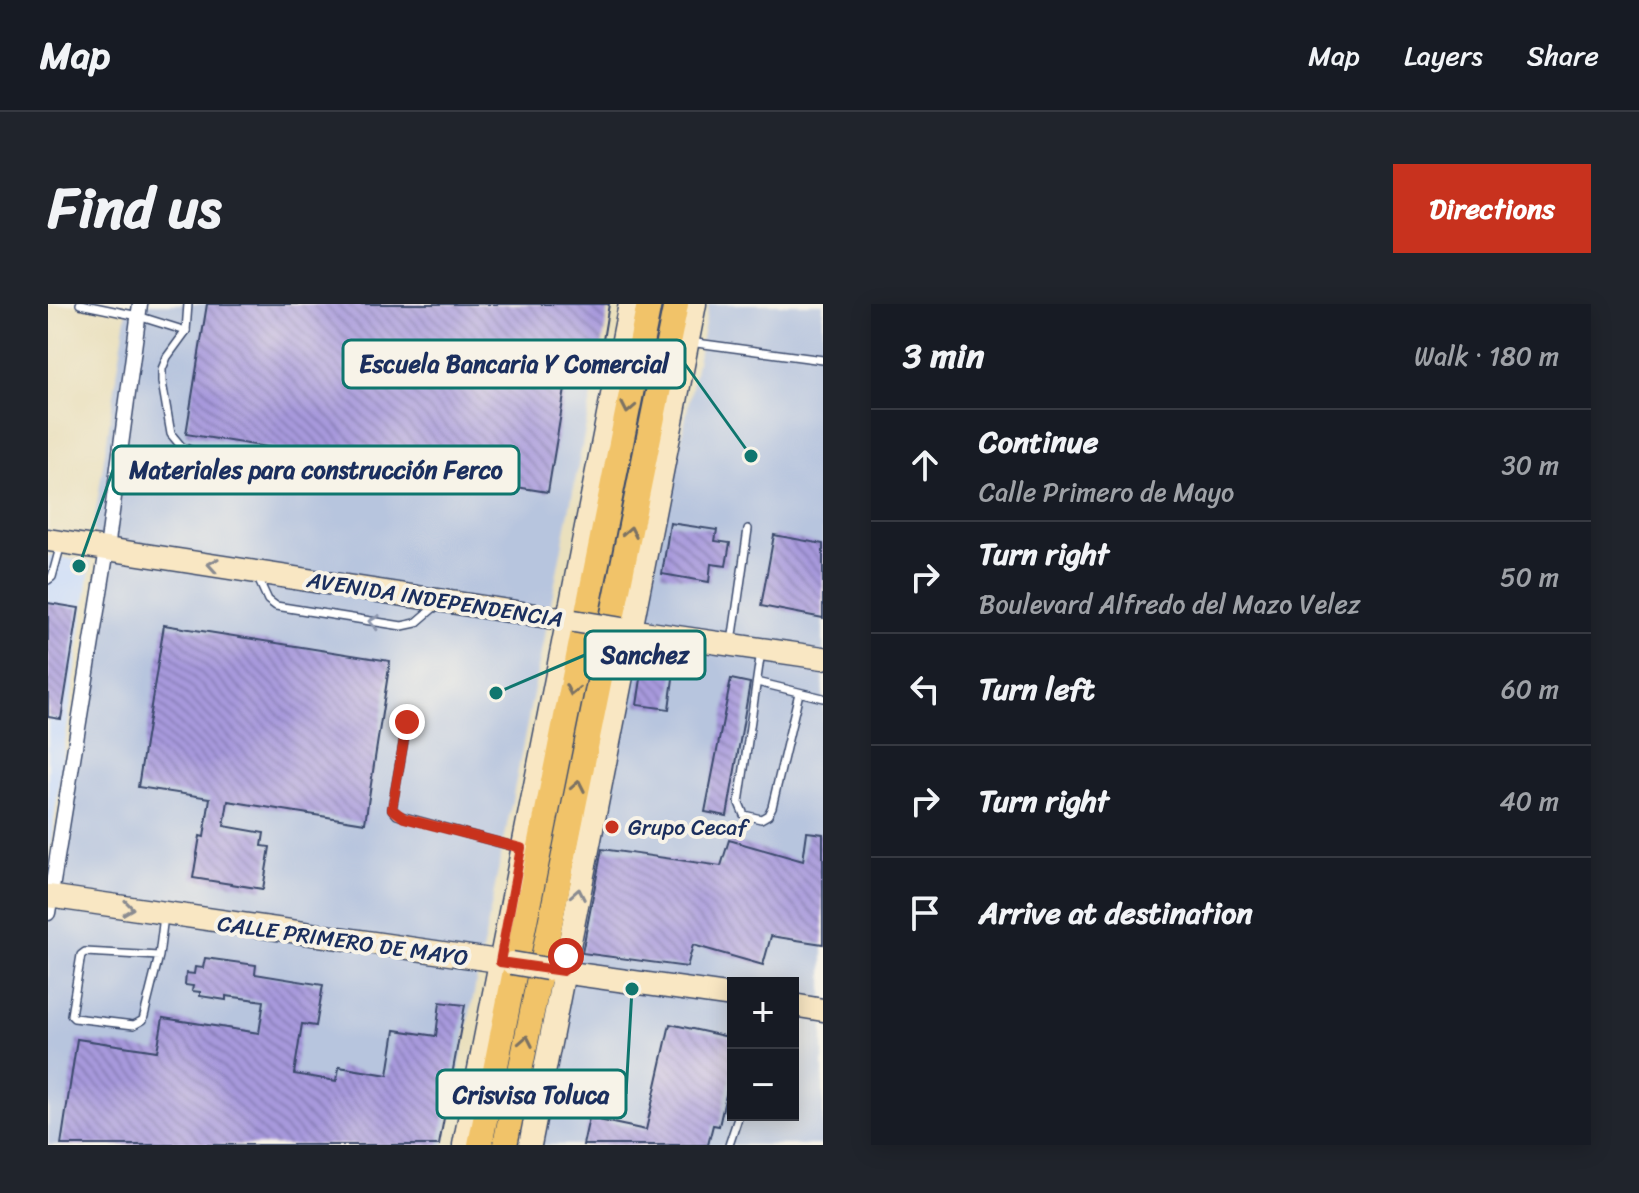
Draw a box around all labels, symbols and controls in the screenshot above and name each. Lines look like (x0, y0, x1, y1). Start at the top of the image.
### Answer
text: Map (40, 22, 110, 89)
text: Map (1308, 31, 1360, 80)
text: Layers (1404, 31, 1483, 80)
text: Share (1527, 31, 1599, 80)
text: Find us (48, 159, 221, 258)
button: Directions (1393, 164, 1591, 253)
text: 3 min (903, 326, 984, 386)
text: Walk · 180 m (1414, 333, 1559, 379)
callout: Escuela Bancaria Y Comercial (343, 340, 685, 388)
text: Escuela Bancaria Y Comercial (359, 343, 670, 385)
one-way arrow (621, 401, 638, 415)
text: Continue (979, 415, 1098, 469)
text: 30 m (1502, 442, 1559, 488)
icon: ahead (903, 443, 947, 487)
callout: Materiales para construcción Ferco (113, 446, 519, 494)
text: Materiales para construcción Ferco (128, 449, 503, 491)
text: Calle Primero de Mayo (979, 469, 1234, 515)
one-way arrow (620, 525, 637, 538)
text: Turn right (979, 527, 1109, 581)
text: 50 m (1500, 554, 1559, 600)
icon: right (903, 555, 947, 599)
one-way arrow (207, 557, 220, 574)
street label: AVENIDA INDEPENDENCIA (303, 560, 566, 639)
text: Boulevard Alfredo del Mazo Velez (979, 581, 1360, 627)
one-way arrow (367, 614, 381, 631)
callout: Sanchez (585, 631, 705, 679)
text: Sanchez (600, 634, 691, 676)
text: Turn left (979, 662, 1095, 716)
text: 60 m (1501, 666, 1559, 712)
icon: left (903, 667, 947, 711)
one-way arrow (564, 684, 581, 697)
route end (389, 704, 425, 740)
text: Turn right (979, 774, 1109, 828)
text: 40 m (1500, 778, 1559, 824)
icon: right (903, 779, 947, 823)
one-way arrow (569, 780, 586, 794)
place label: Grupo Cecaf (628, 808, 750, 847)
marker: Grupo Cecaf (603, 818, 621, 836)
text: Arrive at destination (979, 886, 1253, 940)
one-way arrow (569, 888, 586, 901)
icon: arrive (903, 891, 947, 935)
one-way arrow (121, 899, 135, 916)
street label: CALLE PRIMERO DE MAYO (215, 904, 471, 977)
route start (548, 938, 584, 974)
map controls (727, 977, 799, 1121)
button: + (727, 977, 799, 1049)
one-way arrow (517, 1035, 534, 1048)
button: − (727, 1049, 799, 1121)
callout: Crisvisa Toluca (437, 1070, 626, 1118)
text: Crisvisa Toluca (452, 1074, 610, 1116)

